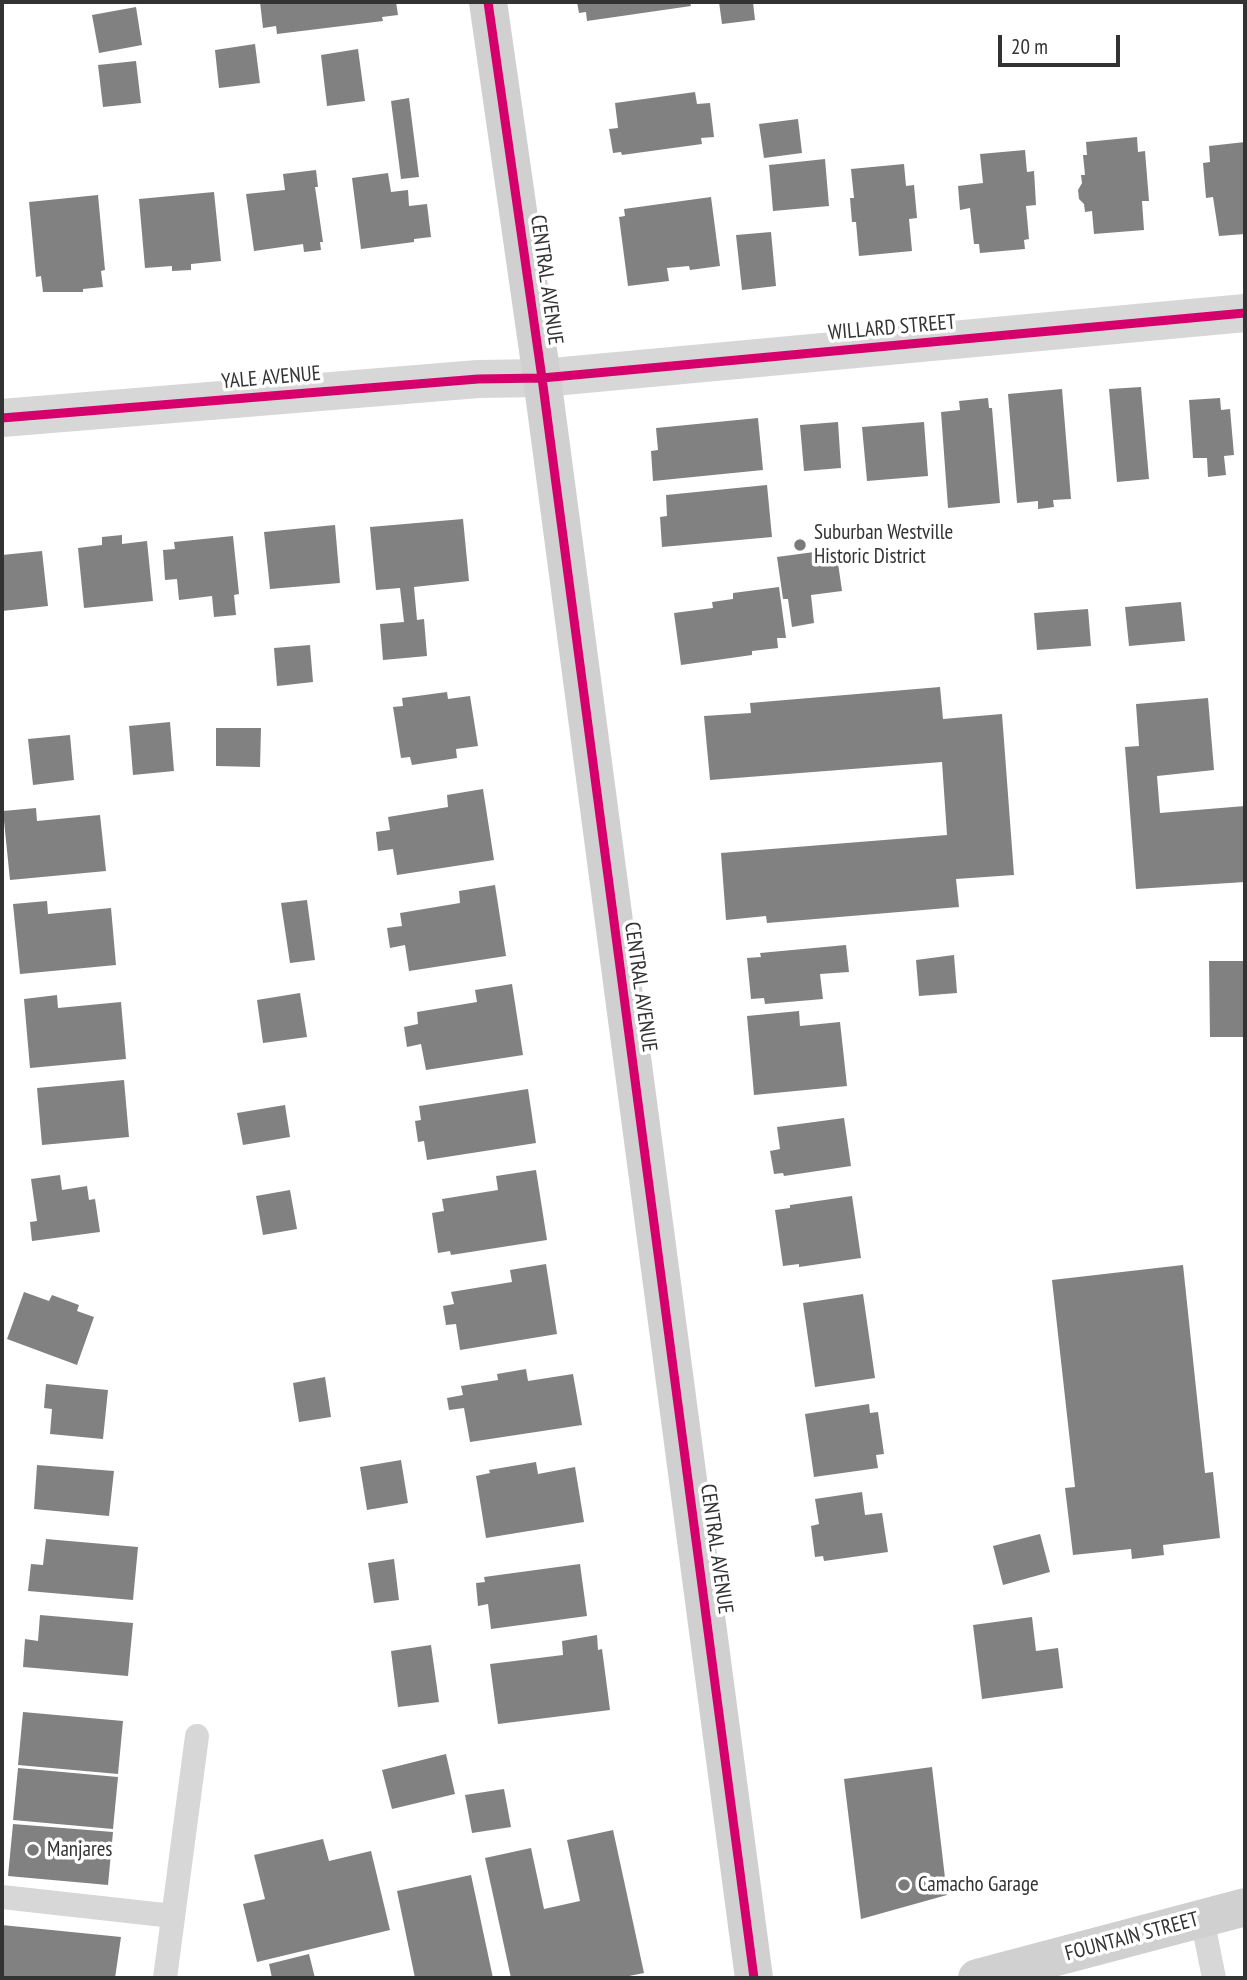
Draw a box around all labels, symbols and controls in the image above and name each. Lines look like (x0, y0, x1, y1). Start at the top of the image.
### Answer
scale bar (1002, 21, 1124, 65)
text: 20 m (1011, 33, 1048, 60)
street label: CENTRAL AVENUE (524, 213, 568, 347)
street label: WILLARD STREET (827, 310, 957, 346)
street label: YALE AVENUE (220, 361, 322, 395)
place label: Suburban Westville Historic District (814, 520, 953, 570)
marker: Suburban Westville Historic District (792, 537, 808, 553)
street label: CENTRAL AVENUE (618, 920, 662, 1054)
street label: CENTRAL AVENUE (694, 1482, 738, 1616)
place label: Manjares (47, 1837, 112, 1863)
marker: Manjares (25, 1842, 41, 1858)
place label: Camacho Garage (918, 1872, 1039, 1898)
marker: Camacho Garage (896, 1877, 912, 1893)
street label: FOUNTAIN STREET (1063, 1907, 1201, 1967)

